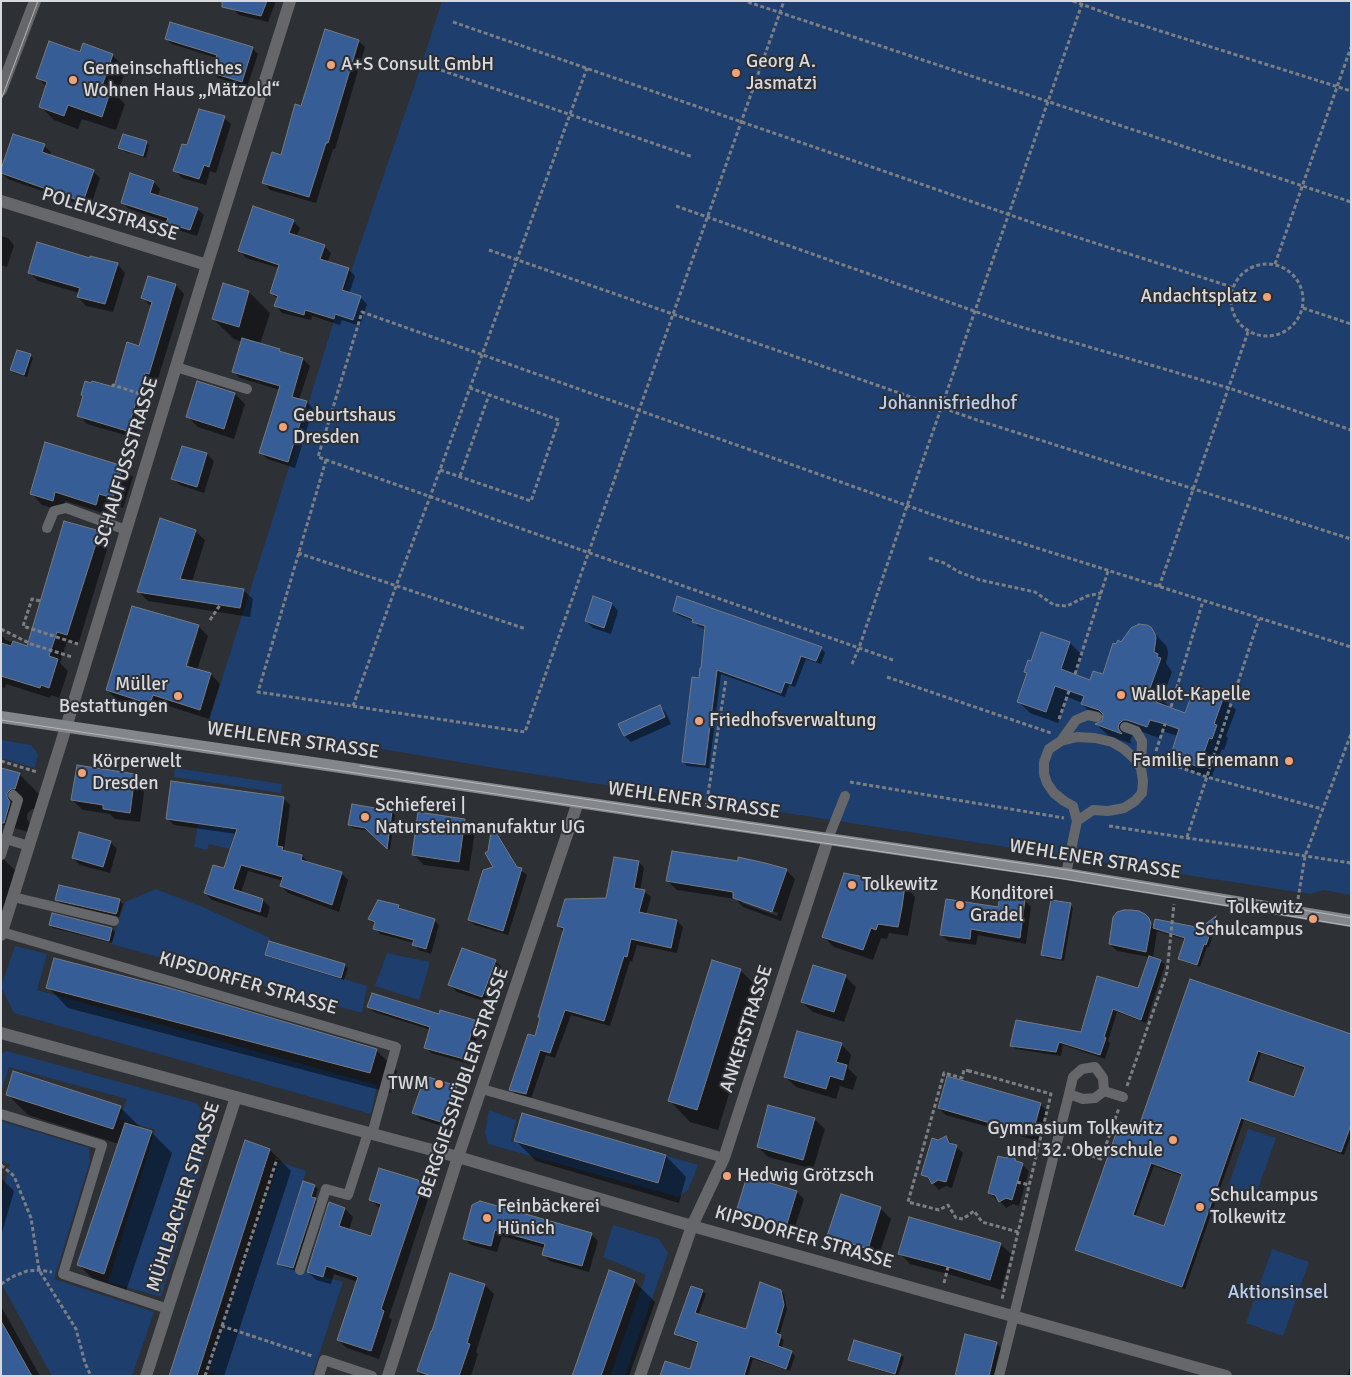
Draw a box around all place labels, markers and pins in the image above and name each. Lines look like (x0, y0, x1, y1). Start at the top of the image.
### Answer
place label: Georg A. Jasmatzi (746, 51, 817, 95)
place label: A+S Consult GmbH (341, 54, 494, 76)
place label: Gemeinschaftliches Wohnen Haus „Mätzold“ (83, 58, 280, 102)
marker: A+S Consult GmbH (325, 59, 337, 71)
marker: Georg A. Jasmatzi (730, 67, 742, 79)
marker: Gemeinschaftliches Wohnen Haus „Mätzold“ (67, 74, 79, 86)
place label: Andachtsplatz (1141, 286, 1257, 308)
marker: Andachtsplatz (1261, 291, 1273, 303)
place label: Geburtshaus Dresden (293, 405, 396, 449)
marker: Geburtshaus Dresden (277, 421, 289, 433)
place label: Müller Bestattungen (59, 674, 168, 718)
place label: Wallot-Kapelle (1131, 684, 1251, 706)
marker: Wallot-Kapelle (1115, 689, 1127, 701)
marker: Müller Bestattungen (172, 690, 184, 702)
place label: Friedhofsverwaltung (709, 710, 876, 732)
marker: Friedhofsverwaltung (693, 715, 705, 727)
place label: Familie Ernemann (1132, 750, 1279, 772)
place label: Körperwelt Dresden (92, 751, 182, 795)
marker: Familie Ernemann (1283, 755, 1295, 767)
marker: Körperwelt Dresden (76, 767, 88, 779)
place label: Schieferei | Natursteinmanufaktur UG (375, 795, 585, 839)
marker: Schieferei | Natursteinmanufaktur UG (359, 811, 371, 823)
place label: Tolkewitz (862, 874, 938, 896)
marker: Tolkewitz (846, 879, 858, 891)
place label: Konditorei Gradel (970, 883, 1054, 927)
place label: Tolkewitz Schulcampus (1195, 897, 1303, 941)
marker: Konditorei Gradel (954, 899, 966, 911)
marker: Tolkewitz Schulcampus (1307, 913, 1319, 925)
place label: TWM (388, 1073, 429, 1095)
marker: TWM (433, 1078, 445, 1090)
place label: Gymnasium Tolkewitz und 32. Oberschule (988, 1118, 1163, 1162)
marker: Gymnasium Tolkewitz und 32. Oberschule (1167, 1134, 1179, 1146)
place label: Hedwig Grötzsch (737, 1165, 874, 1187)
marker: Hedwig Grötzsch (721, 1170, 733, 1182)
place label: Schulcampus Tolkewitz (1210, 1185, 1318, 1229)
place label: Feinbäckerei Hünich (497, 1196, 600, 1240)
marker: Schulcampus Tolkewitz (1194, 1201, 1206, 1213)
marker: Feinbäckerei Hünich (481, 1212, 493, 1224)

